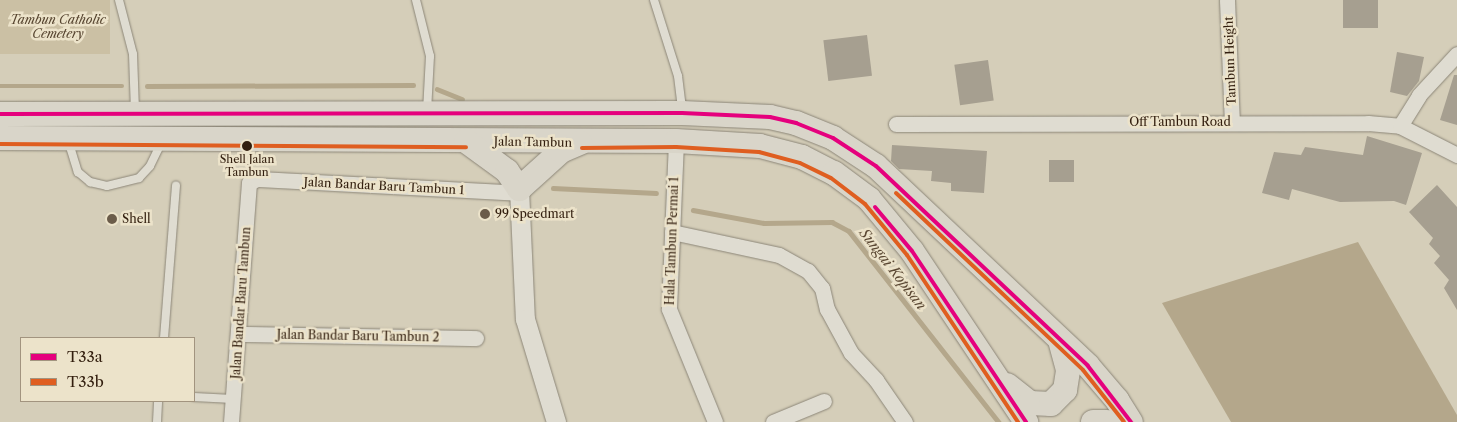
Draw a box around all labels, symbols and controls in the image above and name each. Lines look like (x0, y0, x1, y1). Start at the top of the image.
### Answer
park label: Tambun Catholic Cemetery (10, 13, 106, 41)
street label: Tambun Height (1221, 16, 1239, 106)
street label: Off Tambun Road (1129, 115, 1231, 129)
street label: Jalan Tambun (494, 134, 572, 150)
marker: Shell Jalan Tambun (242, 141, 252, 151)
place label: Shell Jalan Tambun (220, 153, 274, 179)
street label: Jalan Bandar Baru Tambun 1 (303, 175, 465, 197)
street label: Hala Tambun Permai 1 (663, 176, 681, 306)
place label: 99 Speedmart (495, 207, 574, 221)
marker: 99 Speedmart (479, 208, 491, 220)
place label: Shell (122, 212, 151, 226)
marker: Shell (106, 213, 118, 225)
water label: Sungai Kopisan (856, 225, 930, 313)
street label: Jalan Bandar Baru Tambun (228, 226, 254, 380)
street label: Jalan Bandar Baru Tambun 2 (276, 327, 440, 345)
legend (20, 337, 195, 402)
text: T33a (67, 347, 103, 366)
text: T33b (67, 372, 104, 391)

